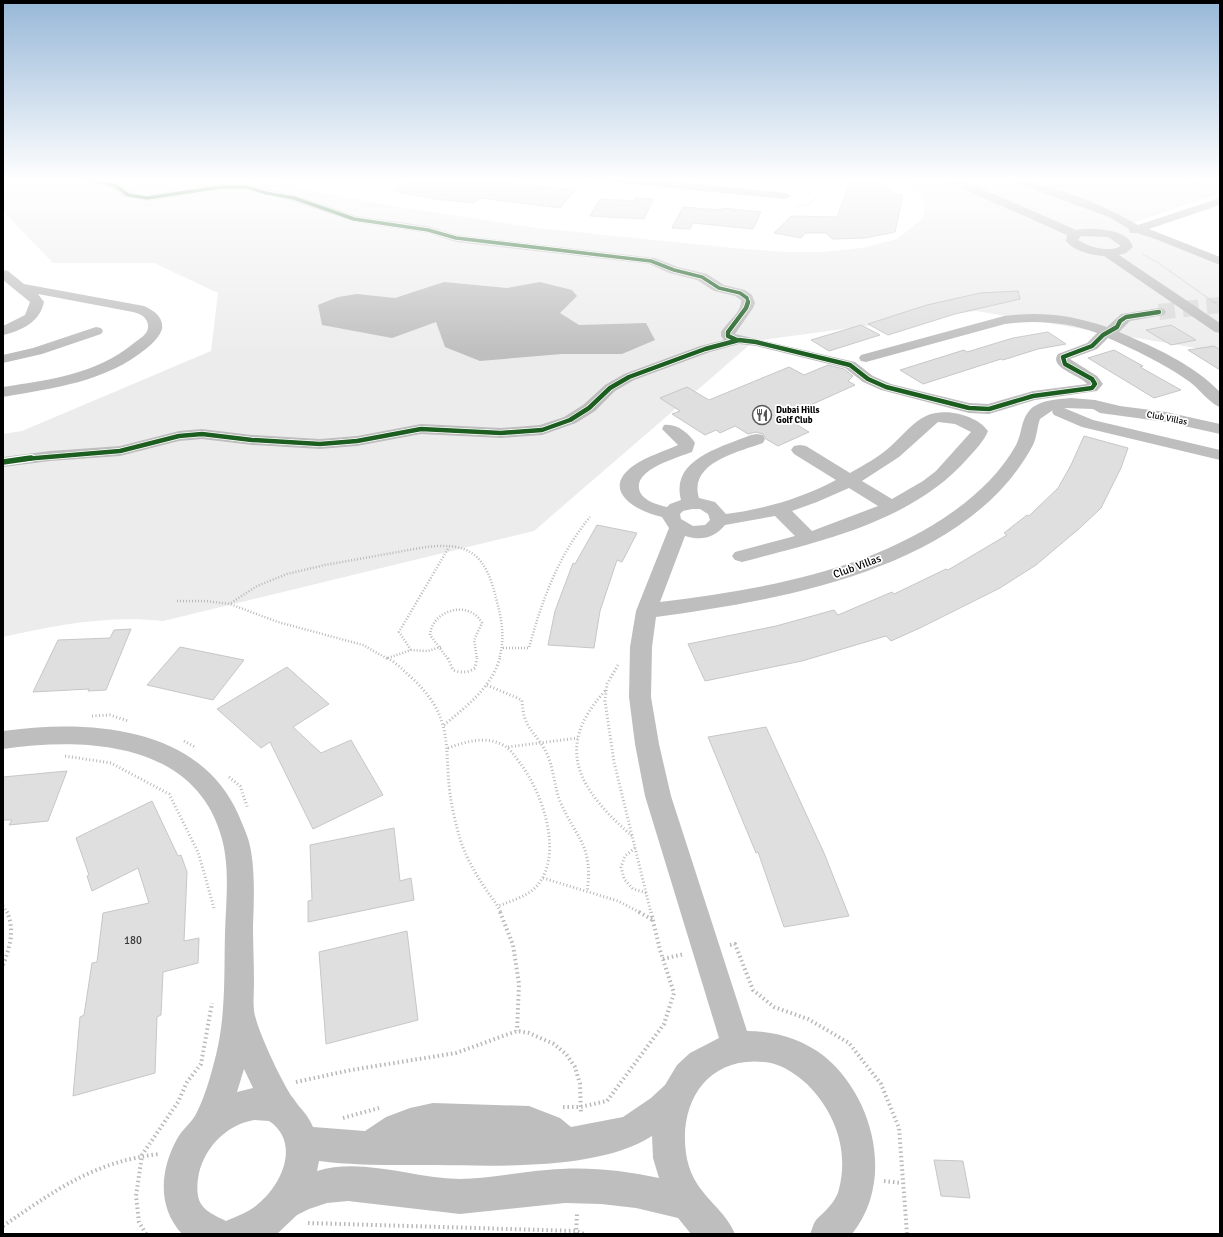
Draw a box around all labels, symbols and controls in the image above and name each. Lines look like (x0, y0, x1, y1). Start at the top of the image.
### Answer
restaurant icon: Dubai Hills Golf Club (751, 404, 773, 426)
place label: Dubai Hills Golf Club (776, 405, 819, 426)
street label: Club Villas (1146, 409, 1188, 428)
street label: Club Villas (831, 552, 883, 581)
house number: 180 (124, 934, 142, 947)

